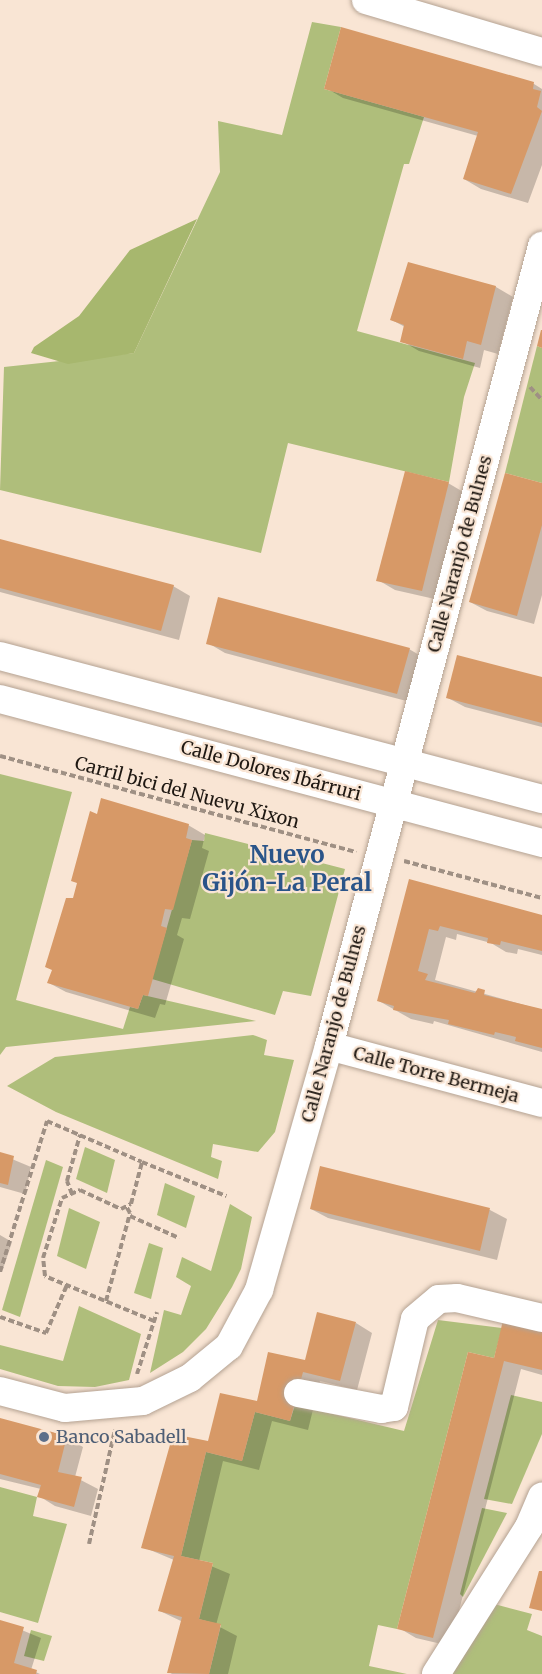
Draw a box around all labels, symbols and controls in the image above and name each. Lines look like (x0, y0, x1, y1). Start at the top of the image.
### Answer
street label: Calle Naranjo de Bulnes (423, 453, 497, 655)
street label: Calle Dolores Ibárruri (178, 737, 364, 805)
street label: Carril bici del Nuevu Xixon (73, 753, 301, 833)
district label: Nuevo Gijón-La Peral (202, 841, 372, 897)
street label: Calle Naranjo de Bulnes (297, 923, 371, 1125)
street label: Calle Torre Bermeja (351, 1042, 521, 1108)
place label: Banco Sabadell (56, 1426, 187, 1448)
marker: Banco Sabadell (37, 1430, 51, 1444)

